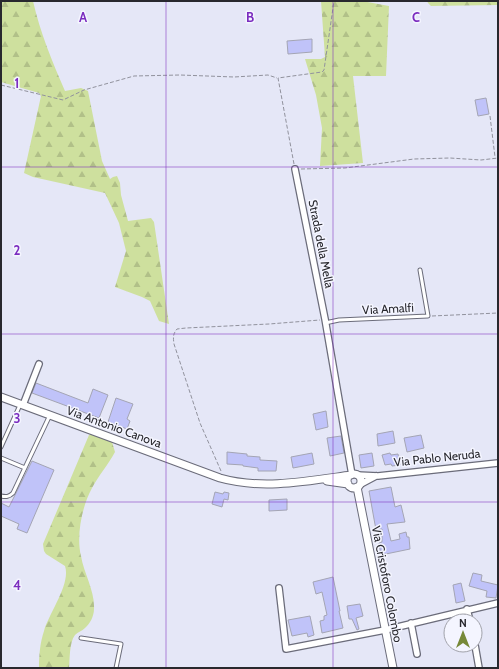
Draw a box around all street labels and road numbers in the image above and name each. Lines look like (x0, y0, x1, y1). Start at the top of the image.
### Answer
street label: Strada della Mella (306, 199, 337, 290)
street label: Via Amalfi (362, 300, 414, 317)
street label: Via Antonio Canova (65, 402, 164, 451)
street label: Via Pablo Neruda (393, 445, 481, 470)
street label: Via Cristoforo Colombo (369, 524, 406, 644)

